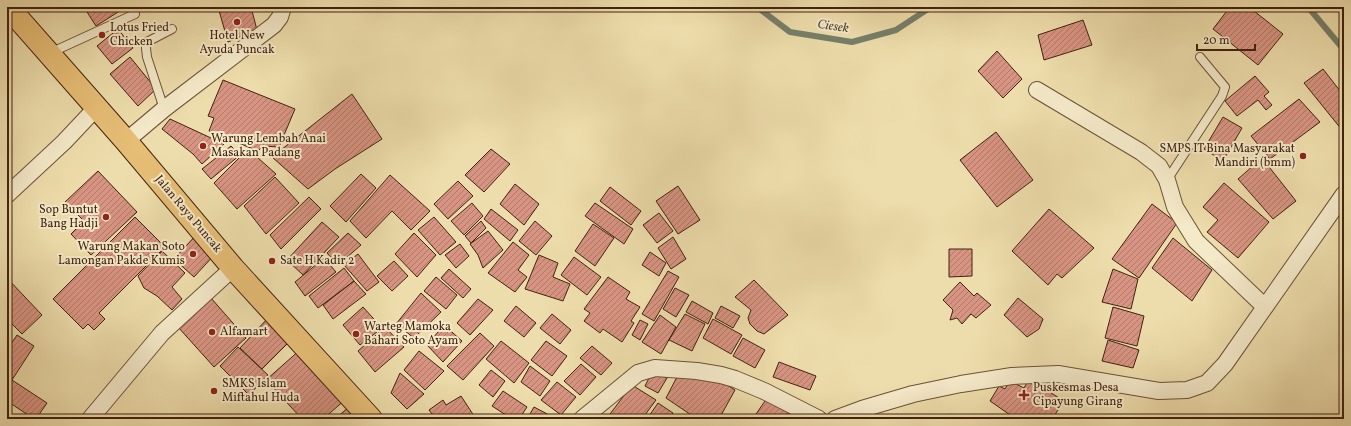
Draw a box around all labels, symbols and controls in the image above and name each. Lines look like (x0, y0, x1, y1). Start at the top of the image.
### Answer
water label: Ciesek (816, 16, 850, 38)
marker: Hotel New Ayuda Puncak (232, 17, 242, 27)
place label: Lotus Fried Chicken (110, 20, 169, 50)
scale bar (1197, 26, 1255, 52)
place label: Hotel New Ayuda Puncak (200, 28, 275, 58)
marker: Lotus Fried Chicken (97, 30, 107, 40)
text: 20 m (1203, 33, 1230, 49)
place label: Warung Lembah Anai Masakan Padang (211, 131, 326, 161)
marker: Warung Lembah Anai Masakan Padang (198, 141, 208, 151)
place label: SMPS IT Bina Masyarakat Mandiri (bmm) (1160, 141, 1295, 171)
marker: SMPS IT Bina Masyarakat Mandiri (bmm) (1298, 151, 1308, 161)
street label: Jalan Raya Puncak (151, 172, 225, 256)
place label: Sop Buntut Bang Hadji (39, 202, 98, 232)
marker: Sop Buntut Bang Hadji (101, 212, 111, 222)
place label: Warung Makan Soto Lamongan Pakde Kumis (58, 239, 185, 269)
marker: Warung Makan Soto Lamongan Pakde Kumis (188, 249, 198, 259)
place label: Sate H Kadir 2 (280, 253, 354, 269)
marker: Sate H Kadir 2 (267, 256, 277, 266)
place label: Warteg Mamoka Bahari Soto Ayam (364, 319, 459, 349)
place label: Alfamart (220, 324, 268, 340)
marker: Alfamart (207, 327, 217, 337)
marker: Warteg Mamoka Bahari Soto Ayam (351, 329, 361, 339)
place label: SMKS Islam Miftahul Huda (222, 376, 300, 406)
place label: Puskesmas Desa Cipayung Girang (1033, 380, 1123, 410)
marker: SMKS Islam Miftahul Huda (209, 386, 219, 396)
marker: Puskesmas Desa Cipayung Girang (1018, 389, 1030, 401)

